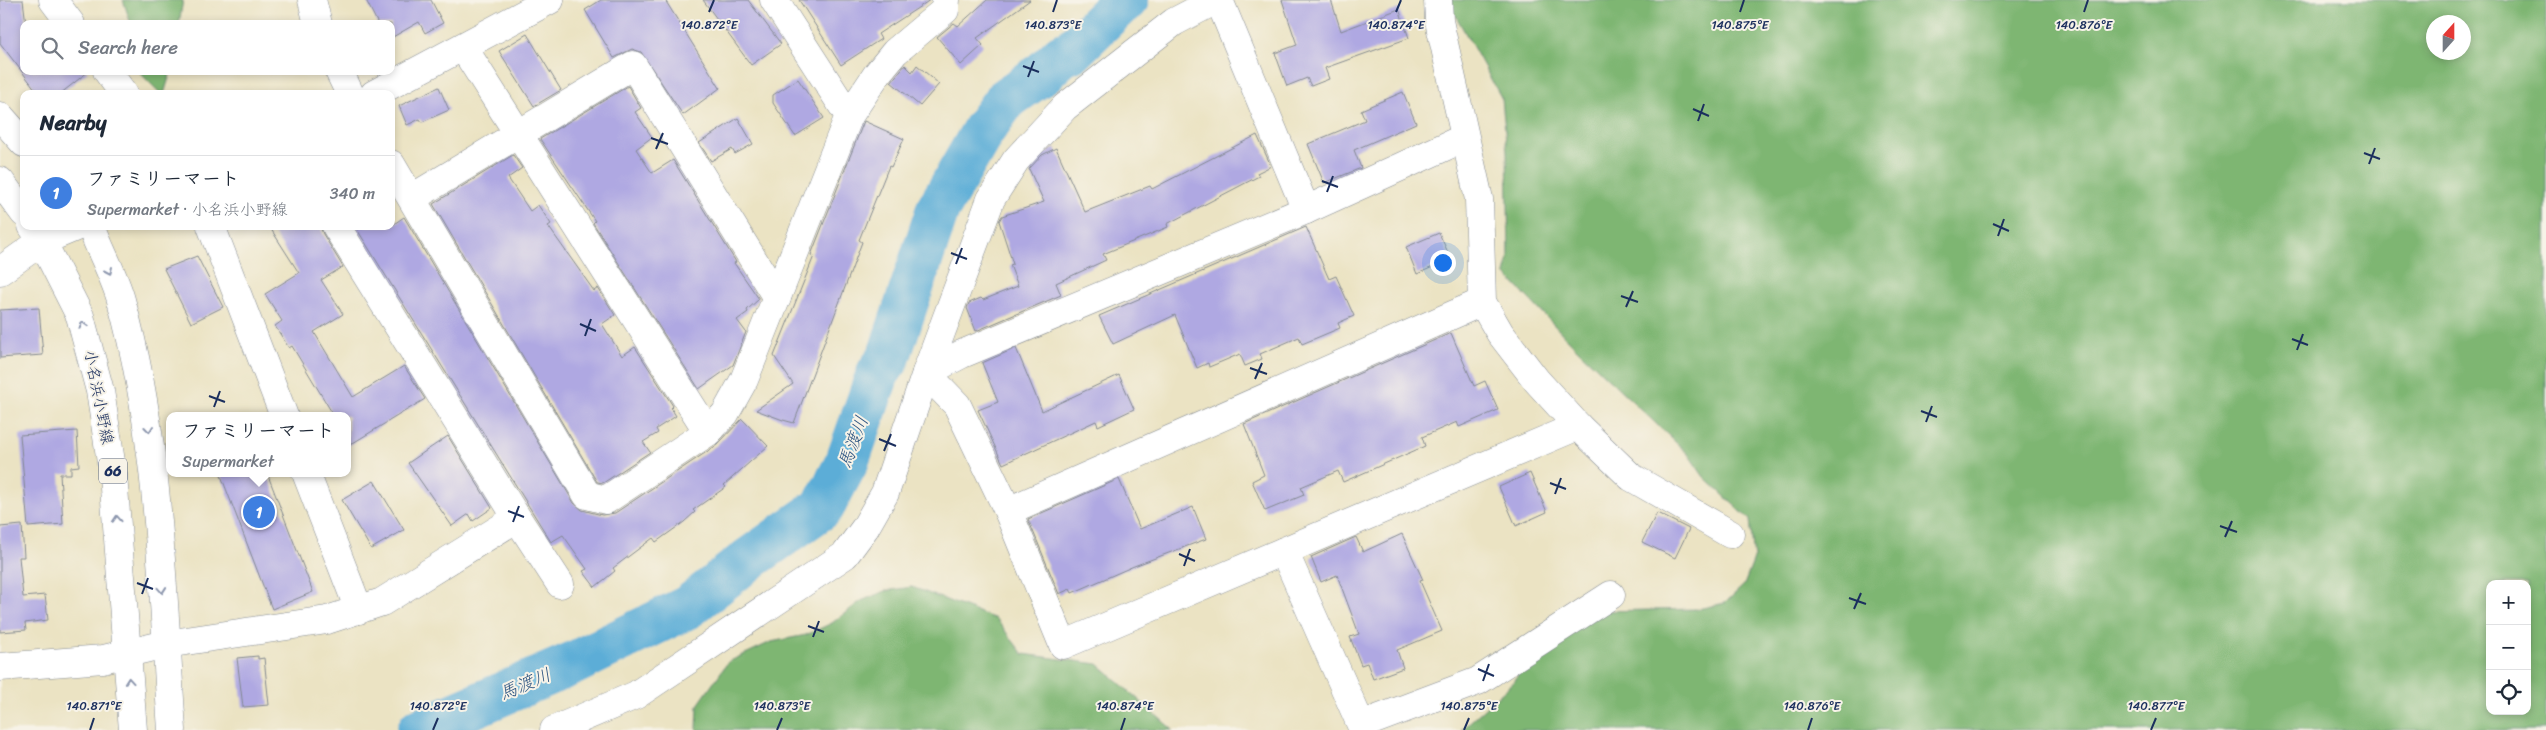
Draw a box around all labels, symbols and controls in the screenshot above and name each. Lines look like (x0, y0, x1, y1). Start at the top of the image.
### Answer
text: 140.872°E (681, 14, 739, 36)
text: 140.873°E (1025, 14, 1082, 36)
text: 140.874°E (1367, 14, 1426, 36)
text: 140.875°E (1711, 14, 1770, 36)
text: 140.876°E (2056, 14, 2114, 36)
north arrow (2426, 15, 2471, 60)
search box (20, 20, 395, 75)
text: Search here (78, 31, 178, 64)
icon: search (38, 34, 66, 62)
text: Nearby (40, 104, 106, 142)
text: ファミリーマート (87, 162, 240, 195)
text: 1 (53, 179, 59, 208)
text: 340 m (330, 179, 375, 208)
text: Supermarket · 小名浜小野線 (87, 195, 288, 224)
your location (1430, 250, 1456, 276)
one-way arrow (103, 266, 114, 275)
one-way arrow (78, 322, 88, 330)
street label: 小名浜小野線 (76, 347, 122, 447)
water label: 馬渡川 (828, 411, 878, 473)
popup (166, 412, 351, 477)
text: ファミリーマート (182, 414, 335, 447)
one-way arrow (143, 425, 154, 433)
text: Supermarket (182, 447, 274, 476)
road number: 66 (99, 458, 127, 484)
pin: 1 (243, 493, 275, 531)
one-way arrow (111, 515, 122, 523)
map controls (2486, 580, 2531, 715)
button: + (2486, 580, 2531, 625)
one-way arrow (156, 587, 167, 595)
button: − (2486, 625, 2531, 670)
water label: 馬渡川 (494, 659, 556, 709)
button: locate (2486, 670, 2531, 715)
one-way arrow (124, 677, 135, 685)
text: 140.871°E (67, 695, 123, 717)
text: 140.872°E (410, 695, 468, 717)
text: 140.873°E (754, 695, 811, 717)
text: 140.874°E (1096, 695, 1155, 717)
text: 140.875°E (1440, 695, 1499, 717)
text: 140.876°E (1784, 695, 1842, 717)
text: 140.877°E (2128, 695, 2186, 717)

